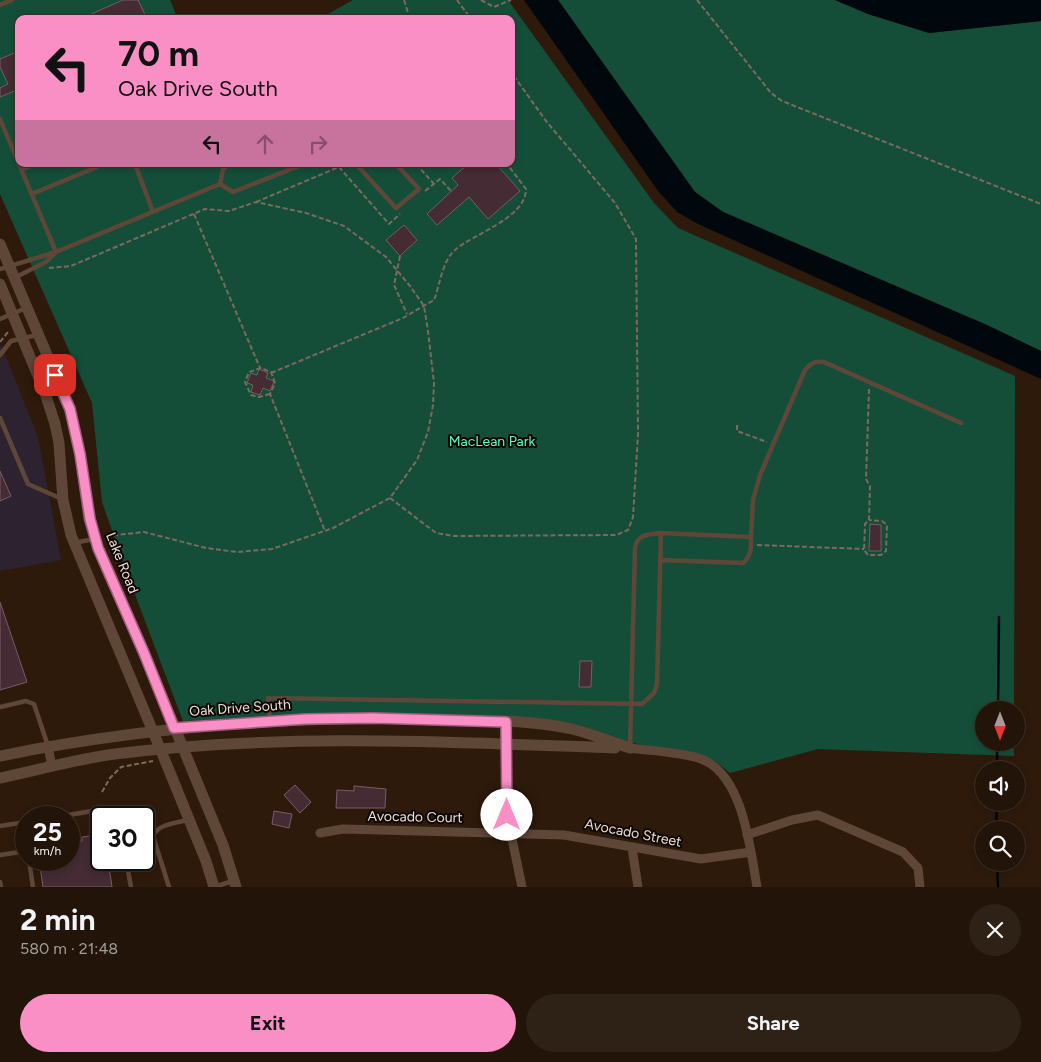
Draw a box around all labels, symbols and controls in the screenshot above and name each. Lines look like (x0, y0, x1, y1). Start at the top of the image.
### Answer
text: 70 m (118, 33, 199, 75)
icon: left (35, 35, 100, 100)
text: Oak Drive South (118, 75, 278, 102)
icon: left (198, 130, 226, 158)
icon: ahead (251, 130, 279, 158)
icon: right (304, 130, 332, 158)
pin (34, 354, 76, 396)
icon: arrive (41, 361, 69, 389)
park label: MacLean Park (449, 433, 535, 450)
street label: Lake Road (102, 530, 142, 596)
street label: Oak Drive South (189, 696, 292, 720)
north arrow (975, 701, 1025, 751)
map controls (975, 701, 1025, 871)
button: sound (975, 761, 1025, 811)
position arrow (480, 788, 532, 840)
speed limit sign: 30 (90, 806, 155, 871)
street label: Avocado Court (367, 808, 463, 826)
street label: Avocado Street (583, 815, 683, 851)
text: 25 (33, 817, 62, 847)
button: search (975, 821, 1025, 871)
text: km/h (34, 844, 61, 858)
text: 2 min (20, 901, 96, 938)
button: close (969, 904, 1021, 956)
text: 580 m · 21:48 (20, 939, 118, 958)
button: Exit (20, 994, 516, 1052)
button: Share (526, 994, 1021, 1052)

